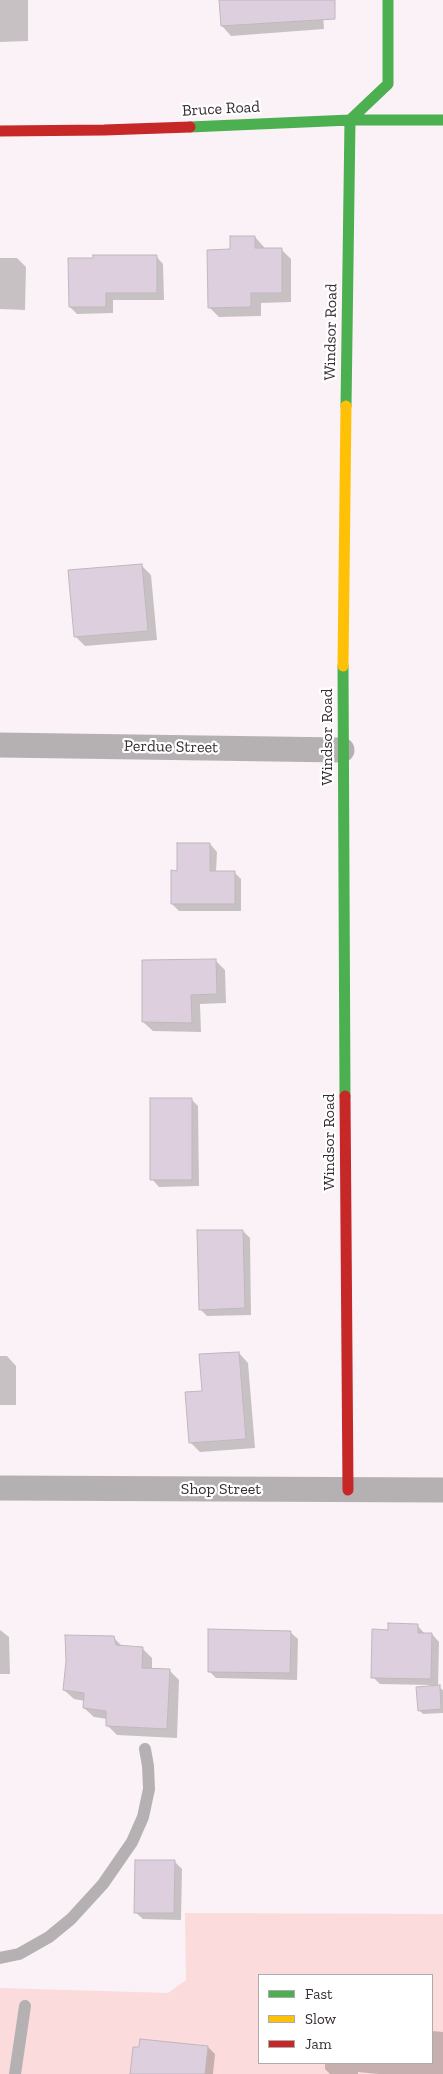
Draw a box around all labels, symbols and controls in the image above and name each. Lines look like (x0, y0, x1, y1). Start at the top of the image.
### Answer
street label: Bruce Road (181, 97, 261, 121)
street label: Windsor Road (321, 283, 341, 381)
street label: Windsor Road (317, 688, 337, 786)
street label: Perdue Street (124, 737, 218, 757)
street label: Windsor Road (319, 1093, 339, 1191)
street label: Shop Street (181, 1479, 261, 1499)
legend (258, 1974, 433, 2064)
text: Fast (305, 1985, 333, 2003)
text: Slow (305, 2010, 336, 2028)
text: Jam (305, 2035, 332, 2053)

